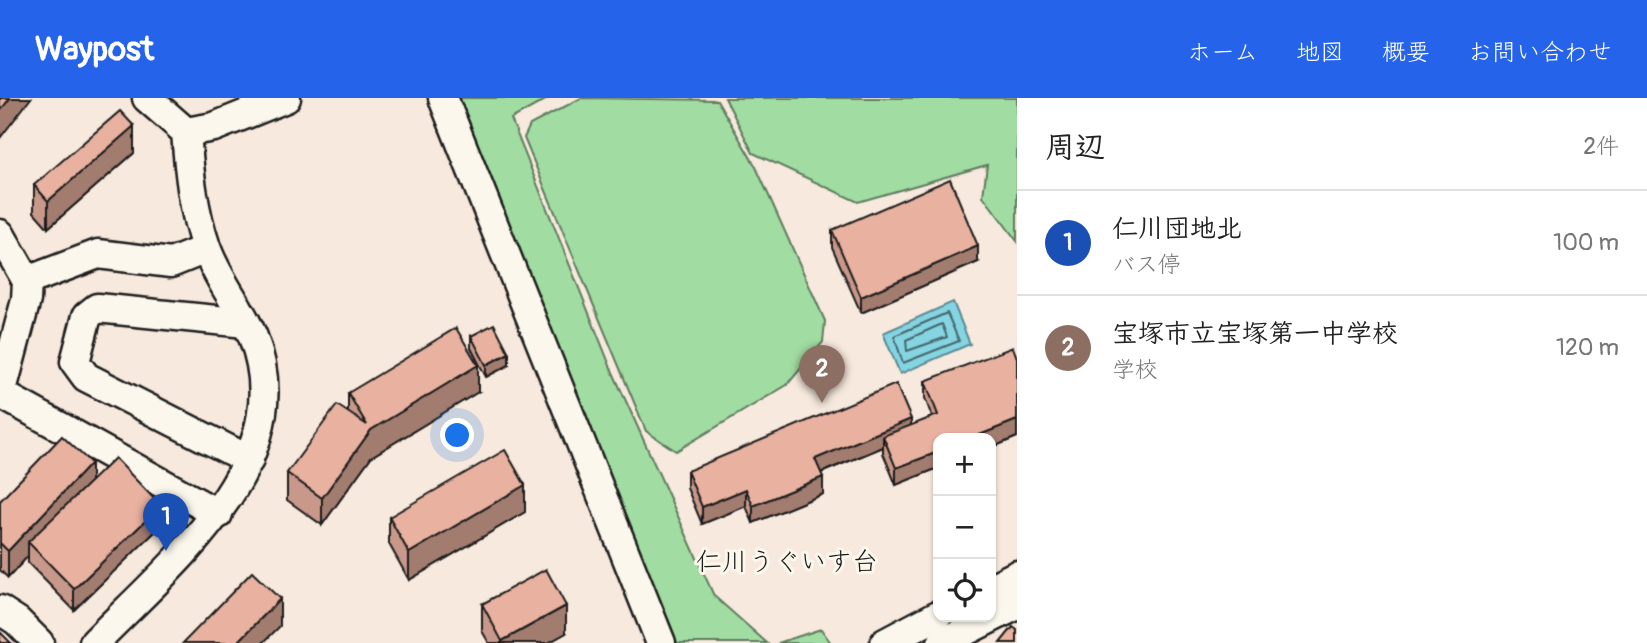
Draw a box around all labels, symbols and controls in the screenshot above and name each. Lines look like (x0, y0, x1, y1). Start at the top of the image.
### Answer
text: Waypost (35, 29, 154, 70)
text: ホーム (1187, 38, 1258, 67)
text: 地図 (1296, 38, 1344, 67)
text: 概要 (1382, 38, 1430, 67)
text: お問い合わせ (1468, 38, 1612, 67)
text: 周辺 (1045, 129, 1105, 166)
text: 2件 (1583, 132, 1619, 161)
text: 仁川団地北 (1112, 213, 1242, 245)
text: 1 (1064, 228, 1073, 257)
text: 100 m (1553, 228, 1619, 257)
text: バス停 (1112, 250, 1181, 279)
text: 宝塚市立宝塚第一中学校 (1112, 318, 1398, 350)
text: 2 (1062, 333, 1074, 362)
text: 120 m (1556, 333, 1619, 362)
pin: 2 (799, 345, 845, 403)
text: 学校 (1112, 355, 1158, 384)
your location (440, 418, 474, 452)
map controls (933, 433, 996, 622)
button: + (933, 433, 996, 496)
pin: 1 (143, 493, 189, 551)
button: − (933, 496, 996, 559)
district label: 仁川うぐいす台 (696, 546, 878, 578)
button: locate (933, 559, 996, 622)

